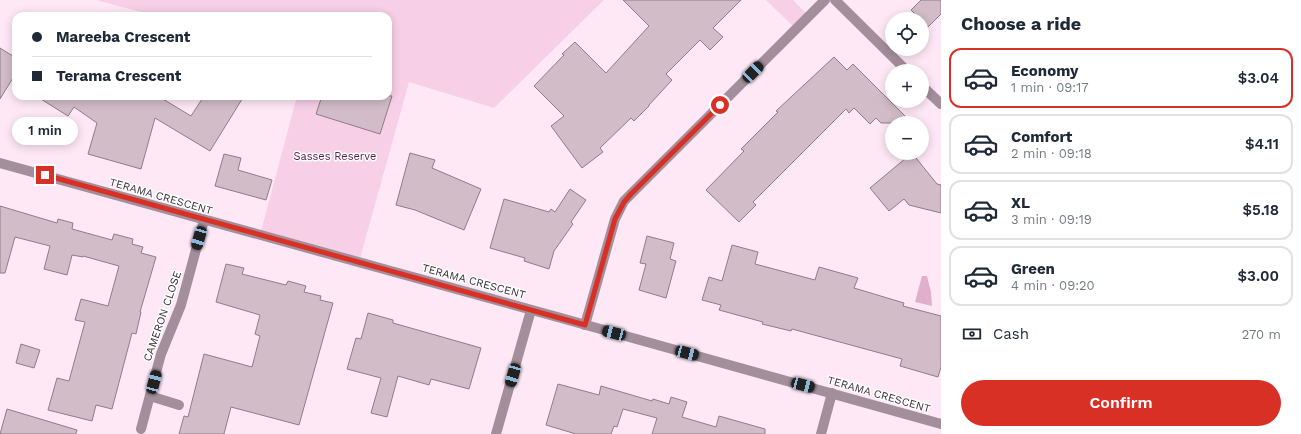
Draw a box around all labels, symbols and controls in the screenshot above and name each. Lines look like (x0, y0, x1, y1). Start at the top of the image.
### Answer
map controls (885, 12, 929, 160)
button: locate (885, 12, 929, 56)
text: Choose a ride (961, 13, 1081, 34)
text: Mareeba Crescent (56, 28, 190, 46)
car (740, 59, 766, 85)
icon: car (963, 60, 999, 96)
text: Economy (1011, 62, 1078, 80)
button: + (885, 64, 929, 108)
text: Terama Crescent (56, 67, 181, 85)
text: $3.04 (1238, 69, 1279, 87)
text: 1 min · 09:17 (1011, 80, 1089, 95)
route start (711, 96, 729, 114)
button: − (885, 116, 929, 160)
callout: 1 min (12, 117, 78, 145)
text: 1 min (28, 123, 62, 138)
icon: car (963, 126, 999, 162)
text: Comfort (1011, 128, 1072, 146)
text: $4.11 (1245, 135, 1279, 153)
text: 2 min · 09:18 (1011, 146, 1092, 161)
park label: Sasses Reserve (294, 150, 376, 163)
route end (36, 166, 54, 184)
street label: TERAMA CRESCENT (108, 176, 214, 217)
icon: car (963, 192, 999, 228)
text: XL (1011, 194, 1030, 212)
text: $5.18 (1243, 201, 1279, 219)
text: 3 min · 09:19 (1011, 212, 1092, 227)
car (190, 225, 208, 251)
icon: car (963, 258, 999, 294)
text: Green (1011, 260, 1055, 278)
street label: TERAMA CRESCENT (421, 261, 527, 302)
text: $3.00 (1238, 267, 1279, 285)
street label: CAMERON CLOSE (141, 269, 184, 363)
text: 4 min · 09:20 (1011, 278, 1095, 293)
icon: cash (961, 323, 983, 345)
car (601, 324, 627, 342)
text: Cash (993, 325, 1029, 343)
text: 270 m (1242, 327, 1281, 342)
car (674, 344, 700, 362)
car (504, 362, 522, 388)
car (145, 369, 163, 395)
street label: TERAMA CRESCENT (826, 374, 932, 415)
car (790, 376, 816, 394)
button: Confirm (961, 380, 1281, 426)

